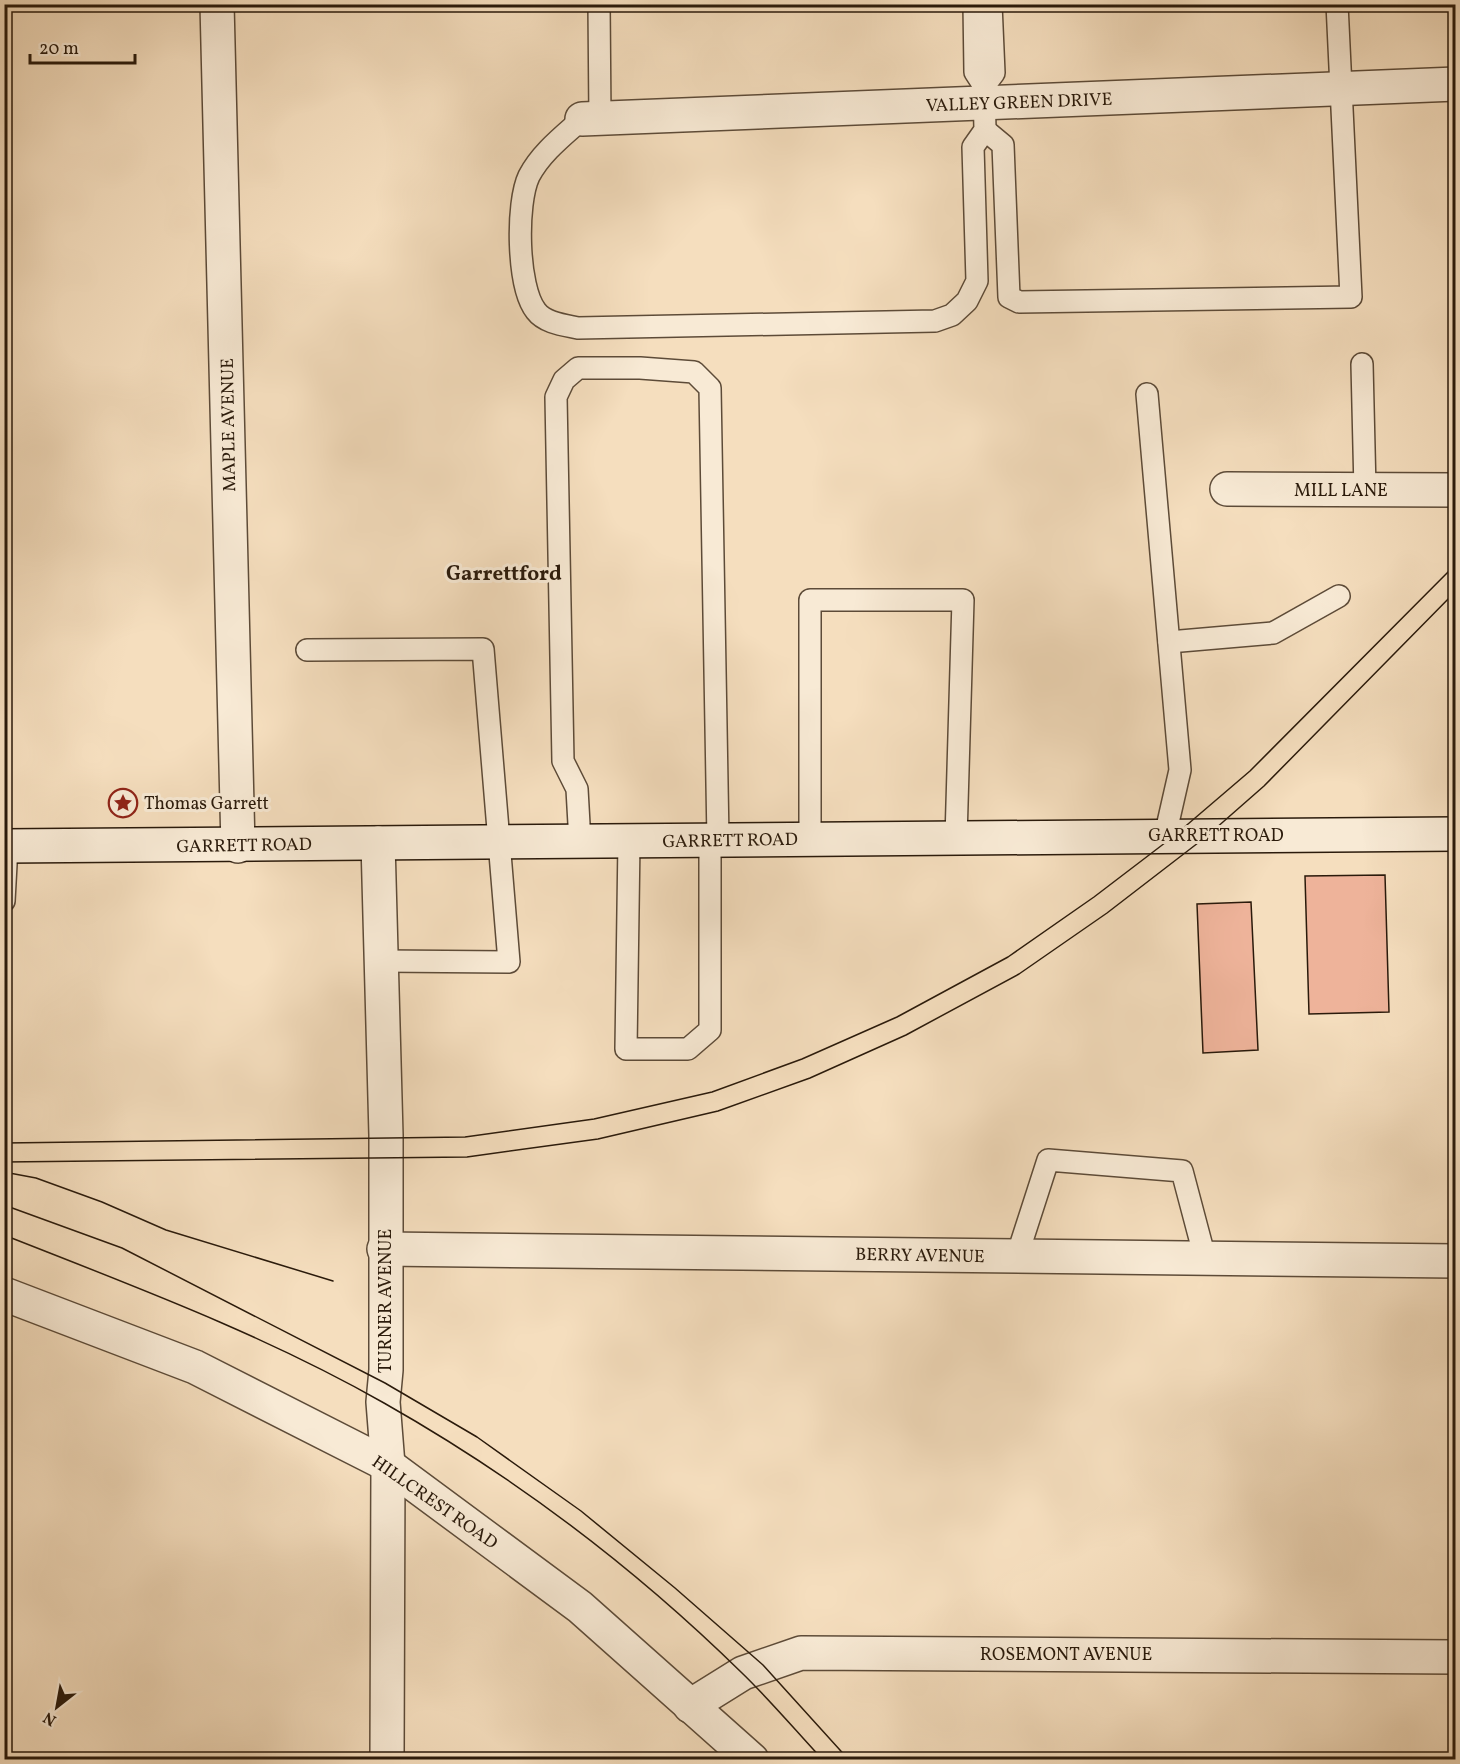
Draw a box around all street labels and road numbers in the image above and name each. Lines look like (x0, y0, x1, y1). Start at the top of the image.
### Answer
street label: VALLEY GREEN DRIVE (925, 88, 1113, 119)
street label: MAPLE AVENUE (216, 358, 243, 492)
street label: MILL LANE (1294, 479, 1388, 504)
street label: GARRETT ROAD (1148, 824, 1284, 849)
street label: GARRETT ROAD (662, 828, 798, 855)
street label: GARRETT ROAD (176, 833, 312, 860)
street label: TURNER AVENUE (374, 1229, 399, 1373)
street label: BERRY AVENUE (855, 1243, 985, 1270)
street label: HILLCREST ROAD (366, 1450, 502, 1556)
street label: ROSEMONT AVENUE (980, 1643, 1152, 1668)

